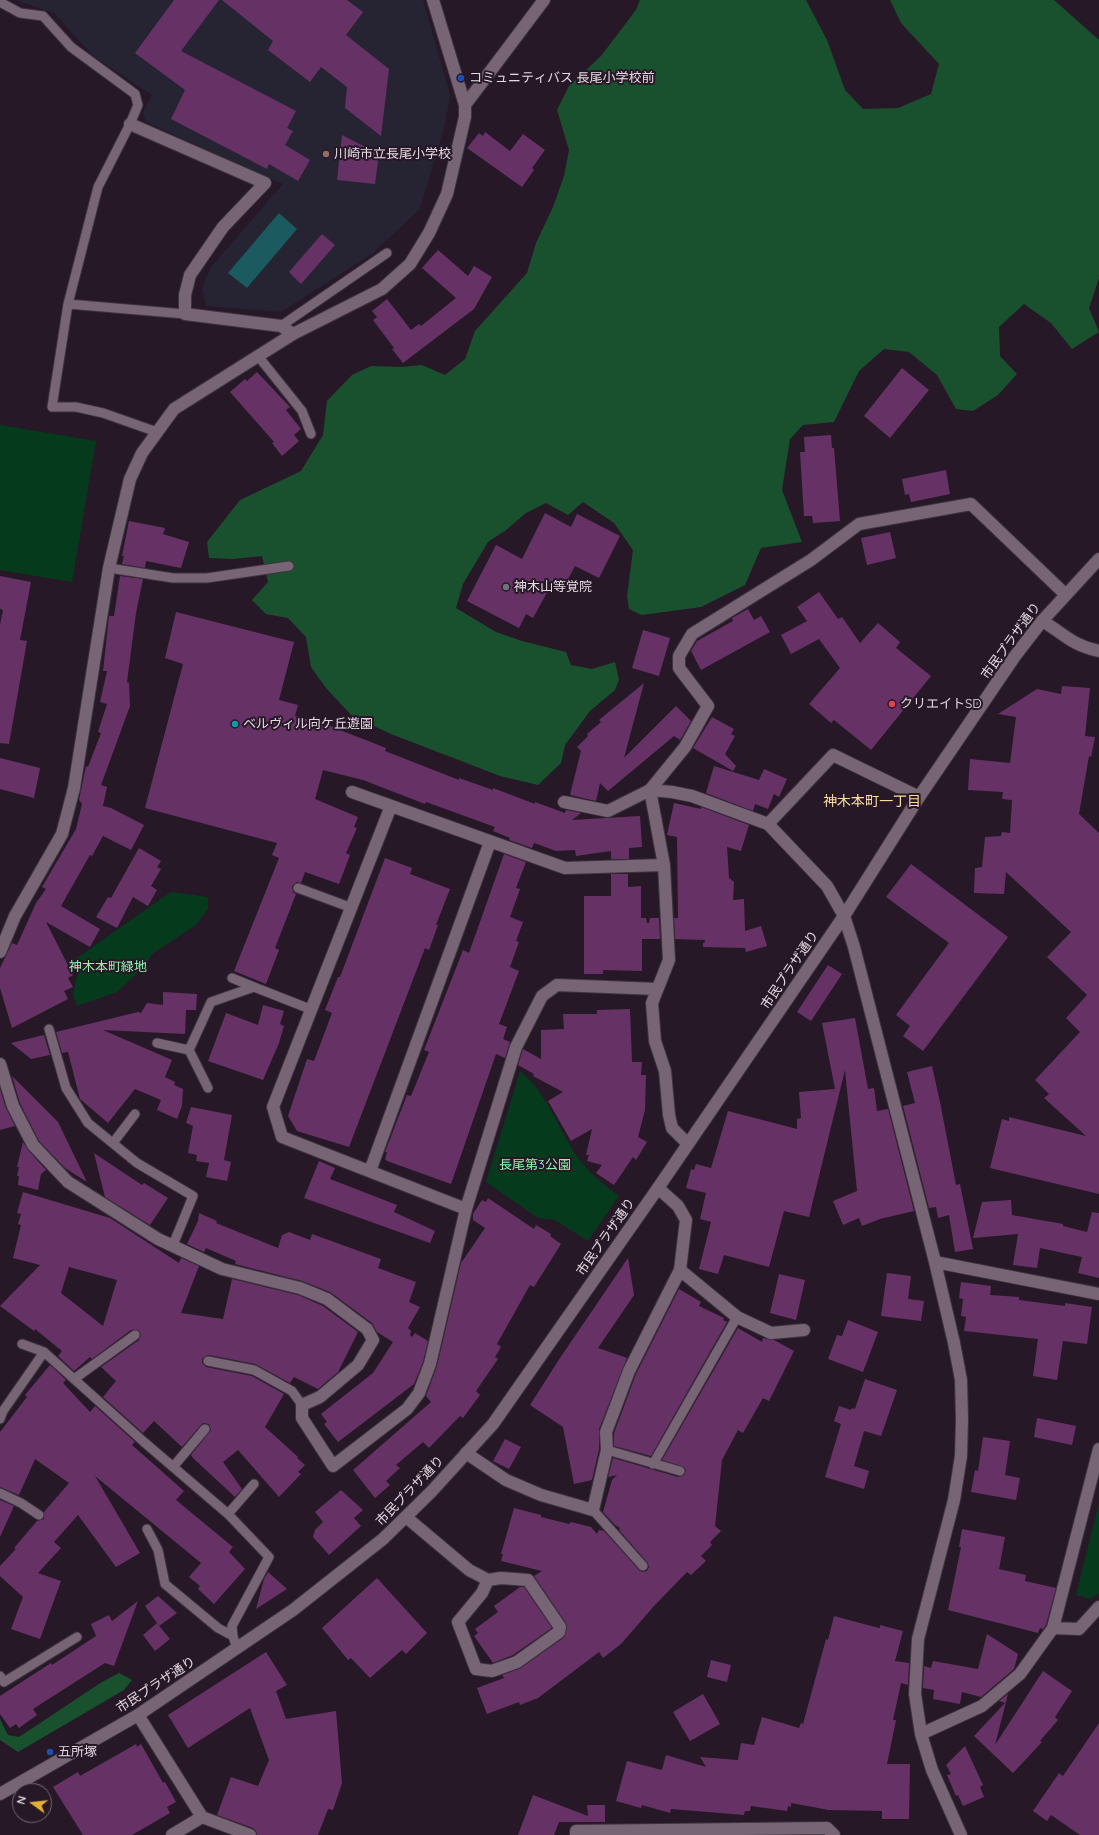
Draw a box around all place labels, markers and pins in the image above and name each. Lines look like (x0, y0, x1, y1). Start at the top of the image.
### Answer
place label: コミュニティバス 長尾小学校前 (469, 70, 655, 86)
marker: コミュニティバス 長尾小学校前 (456, 73, 466, 83)
place label: 川崎市立長尾小学校 (334, 146, 451, 162)
marker: 川崎市立長尾小学校 (321, 149, 331, 159)
place label: 神木山等覚院 (514, 579, 592, 595)
marker: 神木山等覚院 (501, 582, 511, 592)
place label: クリエイトSD (900, 696, 982, 712)
marker: クリエイトSD (887, 699, 897, 709)
place label: ベルヴィル向ケ丘遊園 (243, 716, 373, 732)
marker: ベルヴィル向ケ丘遊園 (230, 719, 240, 729)
place label: 五所塚 (58, 1744, 97, 1760)
marker: 五所塚 (45, 1747, 55, 1757)

